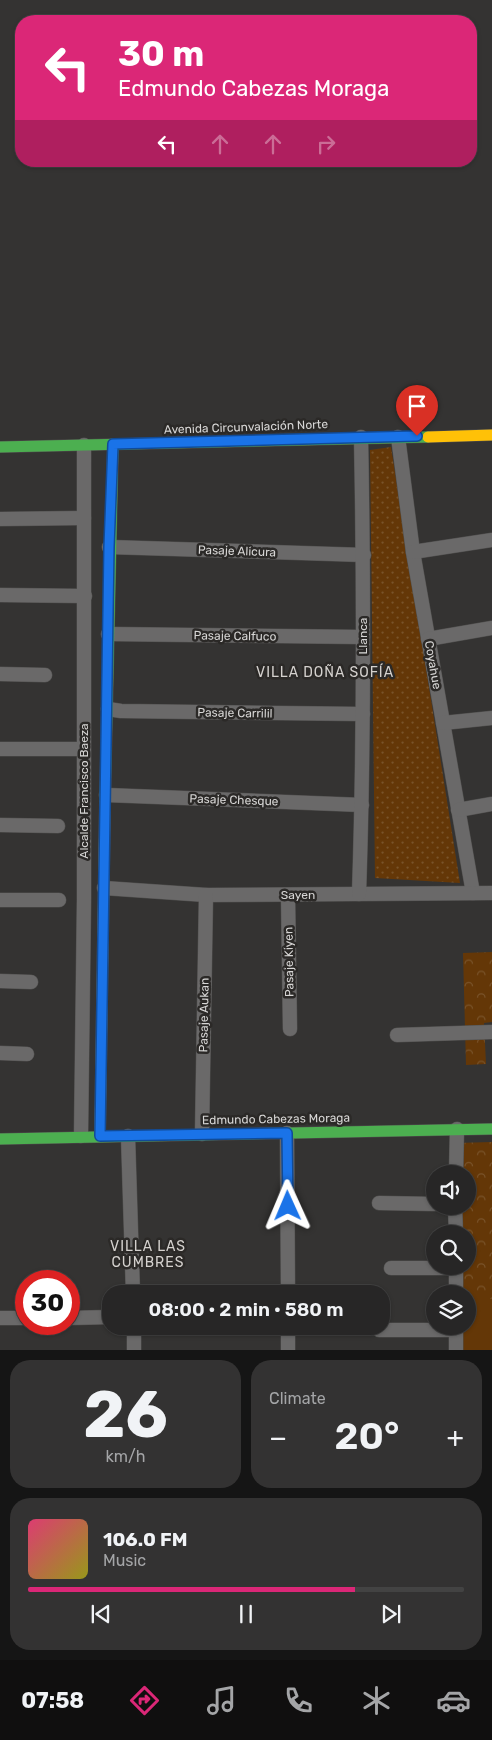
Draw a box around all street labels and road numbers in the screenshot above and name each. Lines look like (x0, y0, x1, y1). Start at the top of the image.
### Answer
street label: Avenida Circunvalación Norte (164, 417, 329, 437)
street label: Pasaje Alicura (198, 543, 276, 559)
street label: Llanca (356, 618, 370, 654)
street label: Pasaje Calfuco (194, 628, 277, 644)
street label: Coyahue (422, 640, 444, 691)
street label: Pasaje Carrilil (197, 705, 273, 721)
street label: Alcalde Francisco Baeza (77, 723, 91, 859)
street label: Pasaje Chesque (189, 791, 279, 809)
street label: Sayen (281, 888, 315, 902)
street label: Pasaje Kiyen (281, 927, 297, 997)
street label: Pasaje Aukan (196, 978, 212, 1052)
street label: Edmundo Cabezas Moraga (202, 1111, 350, 1127)

